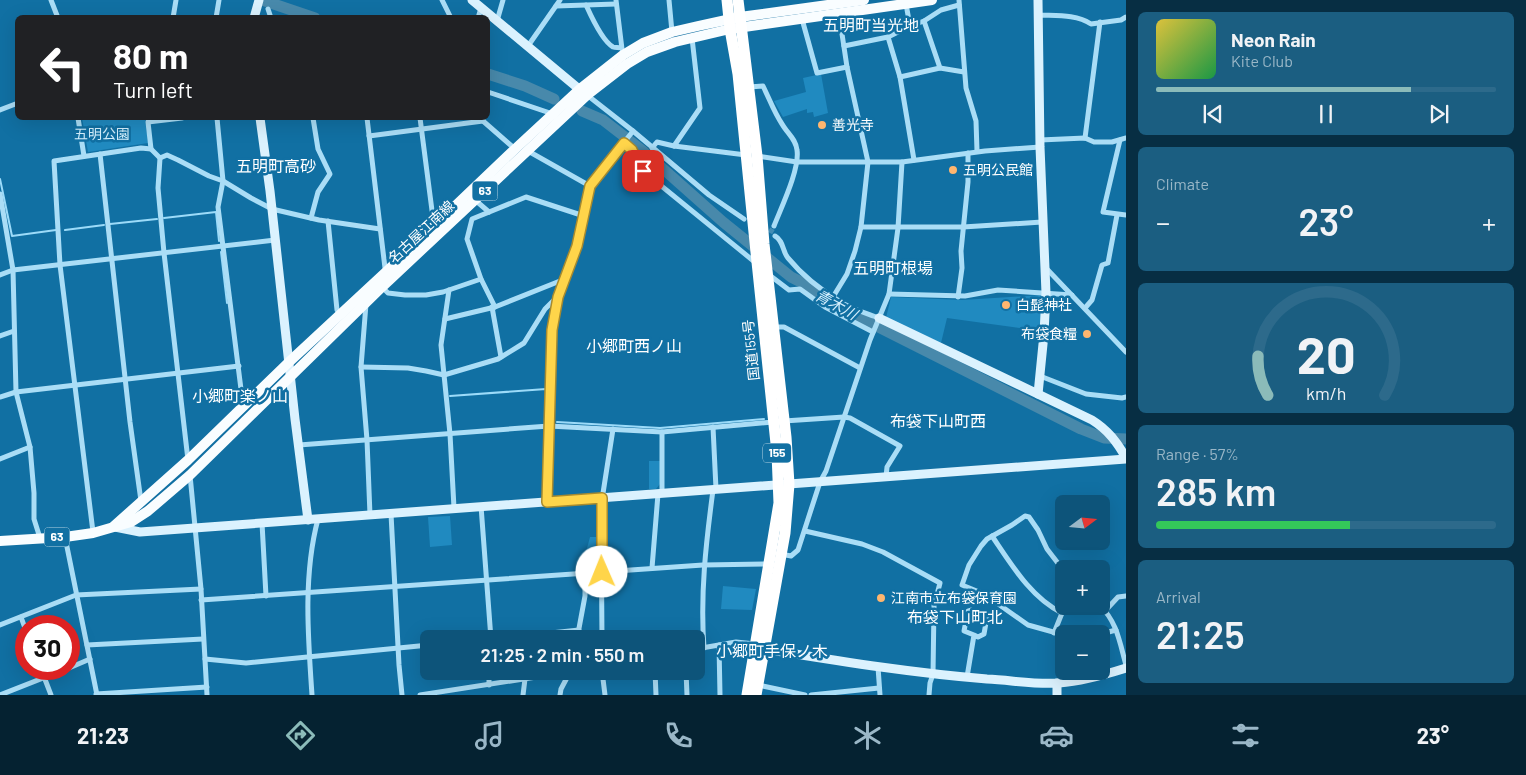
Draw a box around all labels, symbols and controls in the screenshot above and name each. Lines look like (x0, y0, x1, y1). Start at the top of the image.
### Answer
district label: 五明町当光地 (823, 15, 919, 34)
text: Neon Rain (1231, 28, 1316, 51)
text: 80 m (113, 34, 188, 76)
icon: left (30, 35, 95, 100)
text: Kite Club (1231, 51, 1293, 70)
text: Turn left (113, 76, 193, 102)
icon: previous (1199, 100, 1227, 128)
icon: pause (1312, 100, 1340, 128)
icon: next (1425, 100, 1453, 128)
place label: 善光寺 (832, 116, 874, 133)
marker: 善光寺 (816, 119, 828, 131)
park label: 五明公園 (74, 125, 130, 142)
pin (622, 150, 664, 192)
district label: 五明町高砂 (236, 156, 316, 175)
icon: arrive (629, 157, 657, 185)
place label: 五明公民館 (963, 161, 1033, 178)
marker: 五明公民館 (947, 164, 959, 176)
text: Climate (1156, 174, 1209, 193)
road number: 63 (472, 182, 498, 200)
street label: 名古屋江南線 (384, 197, 457, 266)
text: 23° (1298, 198, 1354, 244)
text: − (1156, 205, 1170, 239)
text: + (1482, 205, 1496, 239)
district label: 五明町根場 (853, 258, 933, 277)
water label: 青木川 (812, 285, 862, 324)
place label: 白髭神社 (1016, 296, 1072, 313)
marker: 白髭神社 (1000, 299, 1012, 311)
street label: 国道155号 (739, 319, 762, 381)
text: 20 (1297, 322, 1355, 384)
place label: 布袋食糧 (1021, 325, 1077, 342)
marker: 布袋食糧 (1081, 328, 1093, 340)
district label: 小郷町西ノ山 (586, 336, 682, 355)
text: km/h (1306, 382, 1346, 404)
district label: 小郷町楽ノ山 (192, 386, 288, 405)
district label: 布袋下山町西 (890, 411, 986, 430)
road number: 155 (763, 443, 791, 462)
text: Range · 57% (1156, 444, 1239, 463)
text: 285 km (1156, 468, 1276, 514)
north arrow (1055, 495, 1110, 550)
map controls (1055, 495, 1110, 680)
road number: 63 (44, 528, 70, 546)
position arrow (575, 545, 627, 597)
button: + (1055, 560, 1110, 615)
text: Arrival (1156, 587, 1201, 606)
place label: 江南市立布袋保育園 (891, 589, 1017, 606)
marker: 江南市立布袋保育園 (875, 592, 887, 604)
district label: 布袋下山町北 (907, 607, 1003, 626)
text: 21:25 (1156, 611, 1245, 657)
speed limit sign: 30 (15, 615, 80, 680)
button: − (1055, 625, 1110, 680)
district label: 小郷町手保ノ木 (716, 641, 828, 660)
text: 21:25 · 2 min · 550 m (481, 643, 644, 666)
icon: directions (283, 718, 318, 753)
icon: music (472, 718, 507, 753)
icon: phone (661, 718, 696, 753)
icon: climate (850, 718, 885, 753)
icon: car (1039, 718, 1074, 753)
icon: filters (1228, 718, 1263, 753)
text: 21:23 (77, 722, 129, 748)
text: 23° (1417, 722, 1449, 748)

